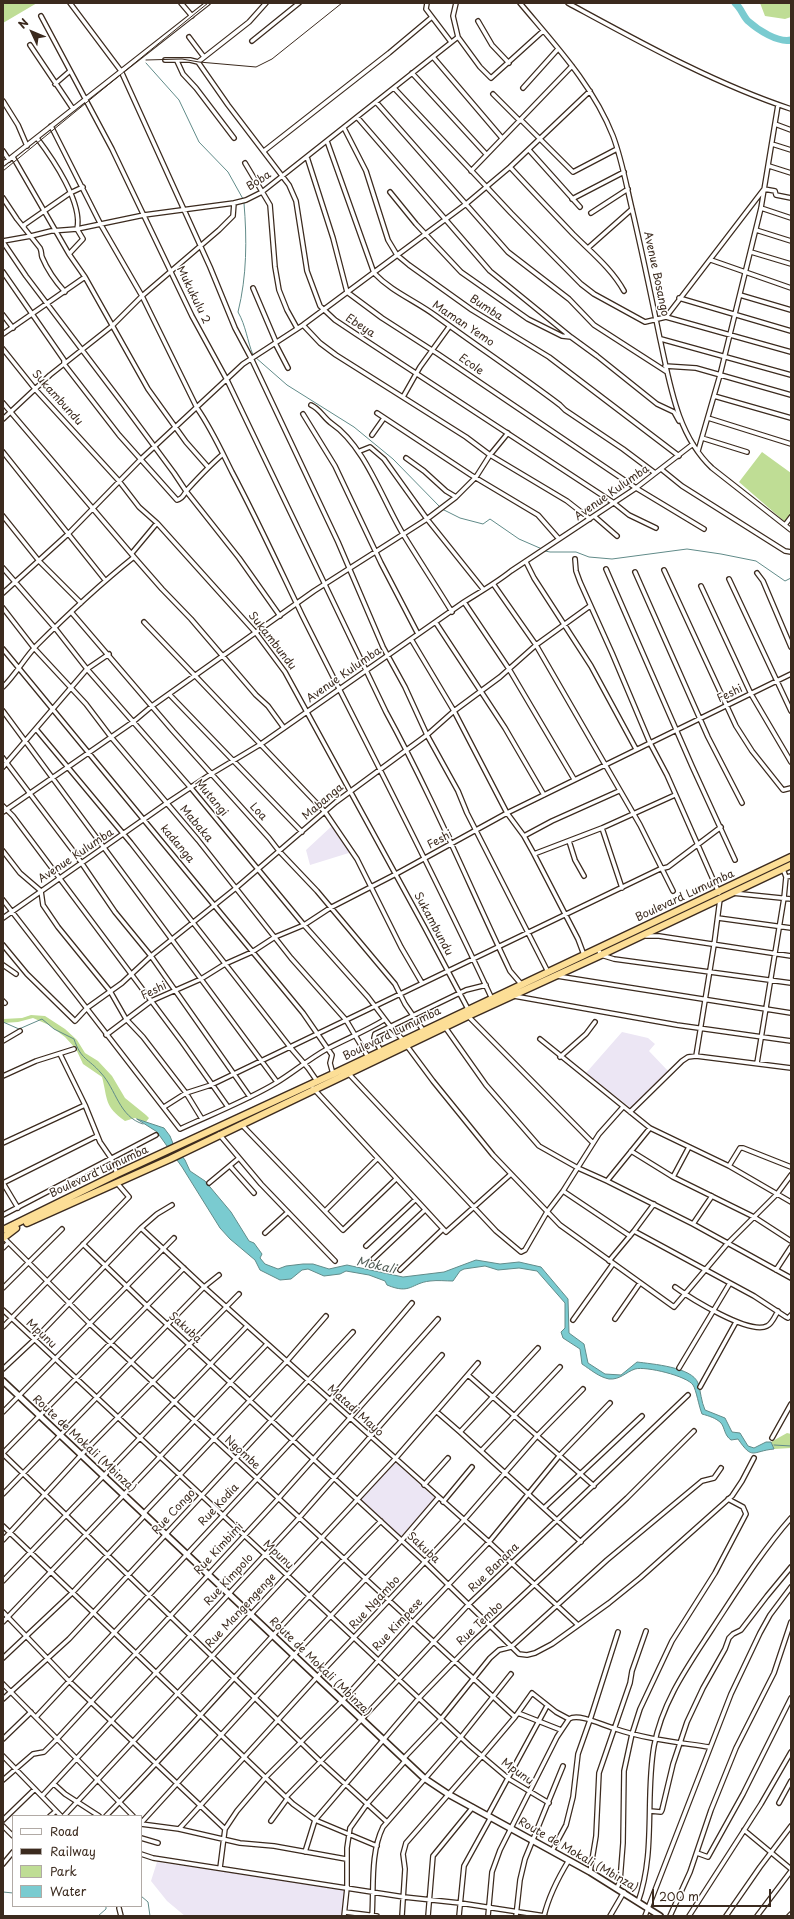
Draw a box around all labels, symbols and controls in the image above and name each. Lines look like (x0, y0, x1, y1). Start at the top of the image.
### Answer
north arrow (12, 12, 52, 52)
text: N (14, 14, 32, 32)
street label: Boba (244, 168, 274, 194)
street label: Avenue Bosango (641, 230, 671, 318)
street label: Mukukulu 2 (173, 264, 213, 326)
street label: Bumba (467, 292, 505, 324)
street label: Maman Yemo (429, 298, 497, 350)
street label: Ebeya (343, 312, 377, 340)
street label: Ecole (456, 352, 486, 378)
street label: Sukambundu (29, 368, 85, 428)
street label: Avenue Kulumba (572, 462, 652, 524)
street label: Sukambundu (245, 609, 299, 673)
street label: Avenue Kulumba (304, 644, 384, 706)
street label: Feshi (715, 682, 745, 706)
street label: Mutangi (192, 777, 230, 819)
street label: Mabanga (300, 781, 346, 823)
street label: Loa (247, 800, 269, 824)
street label: Mabaka (177, 803, 215, 845)
street label: kadanga (157, 822, 197, 866)
street label: Avenue Kulumba (36, 826, 116, 886)
street label: Feshi (425, 828, 455, 852)
street label: Boulevard Lumumba (633, 867, 737, 925)
street label: Sukambundu (411, 890, 455, 958)
street label: Feshi (139, 979, 169, 1003)
street label: Boulevard Lumumba (341, 1004, 443, 1064)
street label: Boulevard Lumumba (47, 1143, 151, 1201)
water label: Mokali (355, 1255, 397, 1277)
street label: Sakuba (166, 1310, 204, 1346)
street label: Mpunu (23, 1317, 59, 1351)
street label: Matadi Mayo (324, 1382, 386, 1440)
street label: Route de Mokali (Mbinza) (30, 1393, 138, 1495)
street label: Ngombe (221, 1434, 263, 1472)
street label: Rue Kodia (196, 1481, 242, 1529)
street label: Rue Congo (150, 1487, 198, 1537)
street label: Rue Kimbimi (192, 1520, 246, 1578)
street label: Sakuba (404, 1530, 442, 1566)
street label: Mpunu (260, 1538, 296, 1572)
street label: Rue Banana (466, 1541, 522, 1595)
street label: Rue Kimpolo (202, 1551, 256, 1609)
street label: Rue Mangengenge (203, 1571, 279, 1651)
street label: Rue Ngambo (347, 1574, 403, 1632)
street label: Rue Kimpese (370, 1596, 426, 1654)
street label: Rue Tembo (454, 1599, 506, 1649)
street label: Route de Mokali (Mbinza) (266, 1615, 374, 1719)
street label: Mpunu (498, 1756, 536, 1788)
legend (12, 1815, 142, 1907)
street label: Route de Mokali (Mbinza) (516, 1815, 640, 1895)
text: Road (50, 1822, 79, 1840)
text: Railway (50, 1842, 96, 1860)
text: Park (50, 1862, 77, 1880)
scale bar (654, 1881, 773, 1907)
text: Water (50, 1882, 86, 1900)
text: 200 m (659, 1887, 699, 1905)

